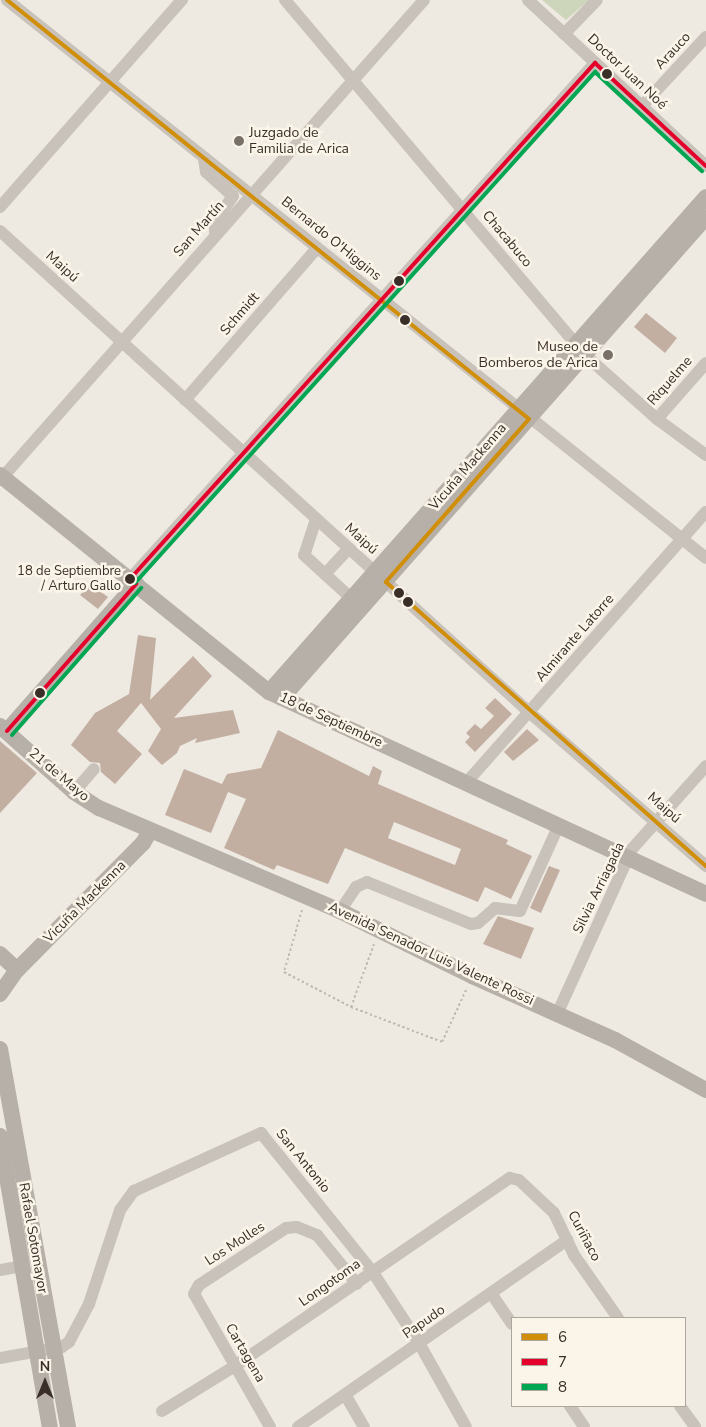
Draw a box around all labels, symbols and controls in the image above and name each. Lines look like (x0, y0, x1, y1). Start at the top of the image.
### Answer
street label: Arauco (652, 29, 694, 73)
street label: Doctor Juan Noé (584, 31, 670, 113)
unlabelled marker (602, 69, 612, 79)
place label: Juzgado de Familia de Arica (249, 125, 349, 158)
marker: Juzgado de Familia de Arica (233, 135, 245, 147)
street label: Bernardo O'Higgins (278, 194, 384, 284)
street label: San Martín (170, 198, 228, 260)
street label: Chacabuco (478, 207, 536, 271)
street label: Maipú (42, 248, 82, 286)
unlabelled marker (394, 276, 404, 286)
street label: Schmidt (217, 289, 263, 339)
unlabelled marker (400, 315, 410, 325)
place label: Museo de Bomberos de Arica (479, 339, 598, 372)
marker: Museo de Bomberos de Arica (602, 349, 614, 361)
street label: Riquelme (644, 353, 696, 409)
street label: Vicuña Mackenna (426, 420, 510, 514)
street label: Maipú (341, 520, 381, 558)
place label: 18 de Septiembre / Arturo Gallo (17, 564, 121, 595)
marker: 18 de Septiembre / Arturo Gallo (125, 574, 135, 584)
unlabelled marker (394, 588, 404, 598)
street label: Almirante Latorre (532, 591, 618, 685)
unlabelled marker (403, 597, 413, 607)
unlabelled marker (35, 688, 45, 698)
street label: 18 de Septiembre (277, 689, 385, 751)
street label: 21 de Mayo (25, 745, 93, 805)
street label: Maipú (644, 789, 684, 827)
street label: Silvia Arriagada (570, 840, 628, 936)
street label: Vicuña Mackenna (40, 857, 130, 947)
street label: Avenida Senador Luis Valente Rossi (326, 899, 536, 1009)
street label: San Antonio (272, 1126, 334, 1196)
street label: Rafael Sotomayor (15, 1181, 51, 1295)
street label: Curiñaco (564, 1208, 604, 1264)
street label: Los Molles (202, 1218, 268, 1270)
street label: Longotoma (296, 1256, 364, 1310)
street label: Papudo (400, 1301, 448, 1343)
legend (511, 1317, 686, 1407)
street label: Cartagena (221, 1321, 269, 1385)
text: 6 (558, 1327, 567, 1347)
text: 7 (558, 1352, 567, 1372)
north arrow (20, 1357, 70, 1407)
text: N (40, 1357, 50, 1376)
text: 8 (558, 1377, 567, 1397)

